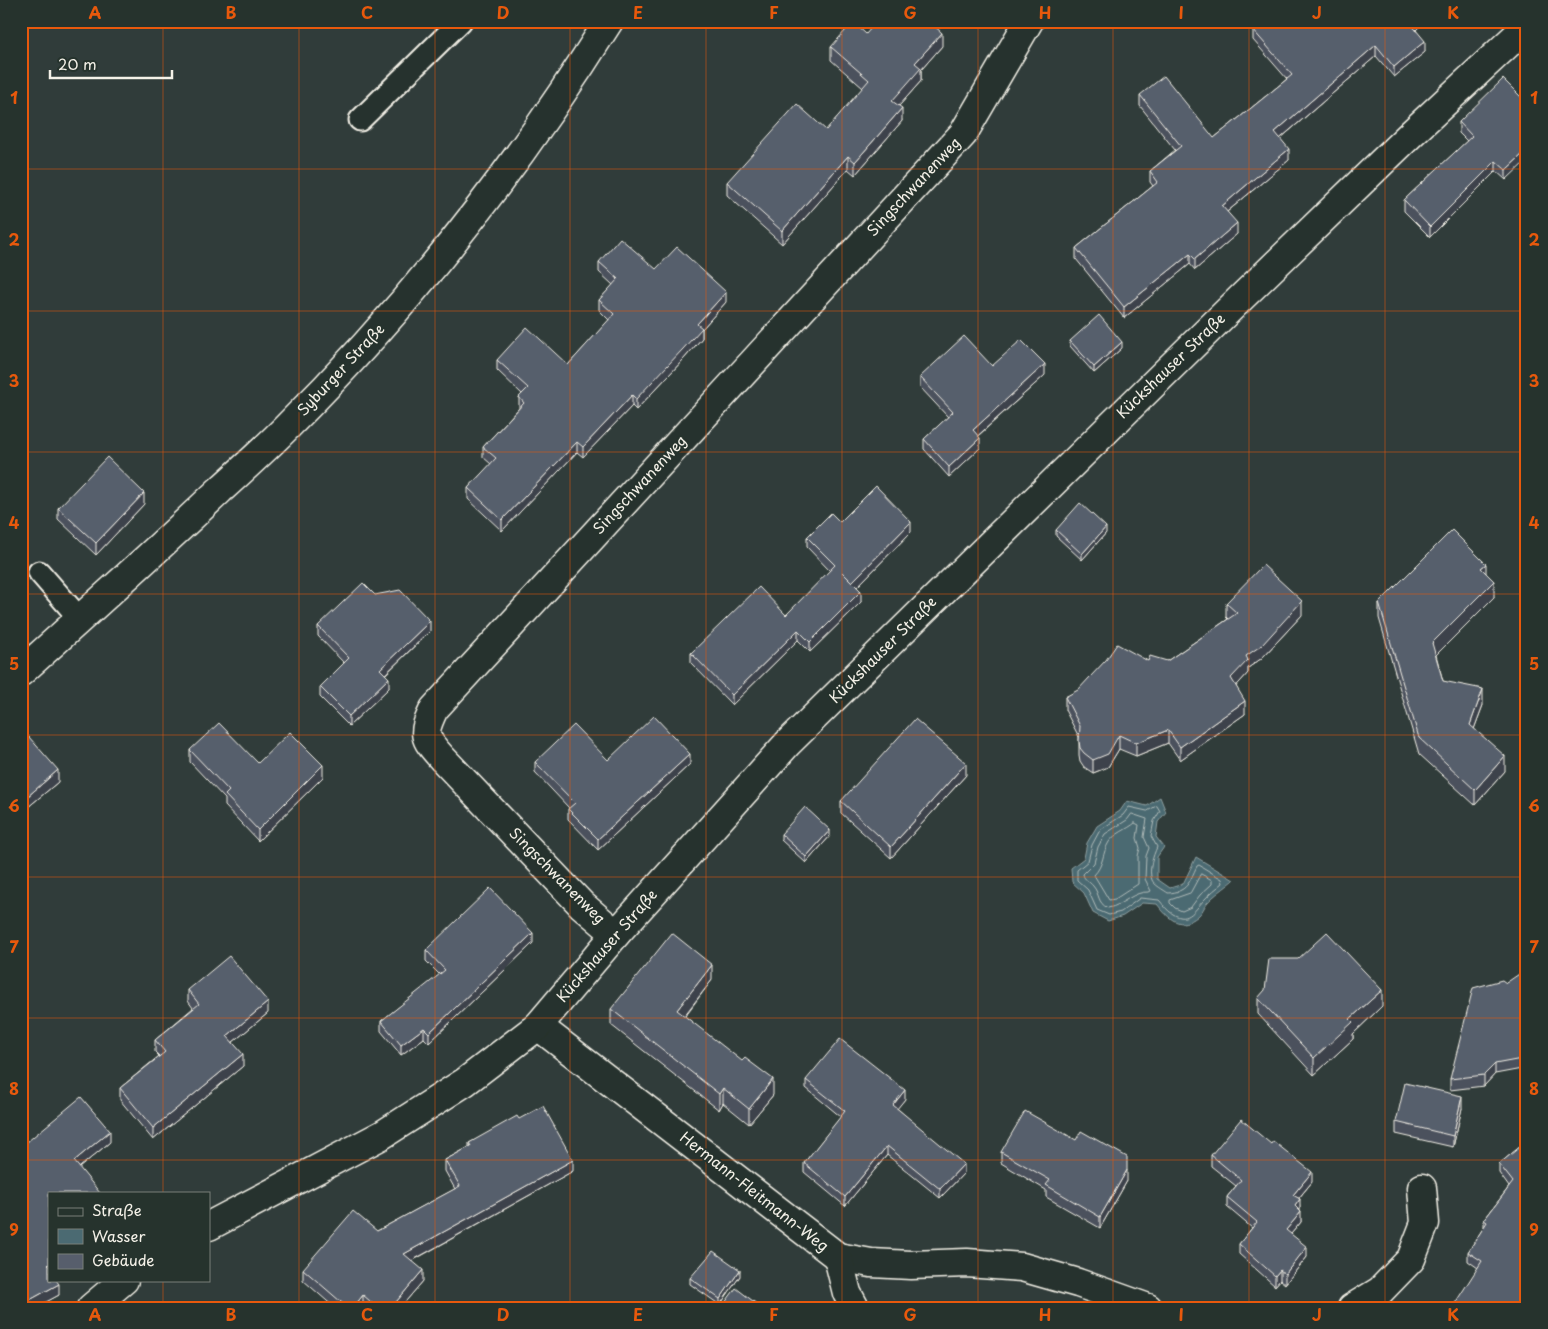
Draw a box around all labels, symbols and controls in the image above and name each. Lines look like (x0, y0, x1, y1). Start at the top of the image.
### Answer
text: A (89, 0, 102, 24)
text: B (226, 0, 237, 24)
text: C (361, 0, 373, 24)
text: D (497, 0, 509, 24)
text: E (633, 0, 643, 24)
text: F (769, 0, 779, 24)
text: G (903, 0, 917, 24)
text: H (1039, 0, 1051, 24)
text: I (1178, 0, 1184, 24)
text: J (1312, 0, 1322, 24)
text: K (1447, 0, 1459, 24)
scale bar (50, 48, 172, 80)
text: 20 m (58, 52, 97, 75)
text: 1 (10, 85, 18, 109)
text: 1 (1530, 85, 1538, 109)
street label: Singschwanenweg (861, 131, 965, 241)
text: 2 (8, 227, 20, 251)
text: 2 (1528, 227, 1540, 251)
street label: Kückshauser Straße (1110, 307, 1230, 423)
street label: Syburger Straße (291, 318, 389, 420)
text: 3 (9, 368, 19, 392)
text: 3 (1529, 368, 1539, 392)
street label: Singschwanenweg (587, 429, 691, 539)
text: 4 (9, 510, 20, 534)
text: 4 (1529, 510, 1540, 534)
street label: Kückshauser Straße (823, 590, 941, 708)
text: 5 (9, 651, 19, 675)
text: 5 (1529, 651, 1539, 675)
text: 6 (8, 793, 20, 817)
text: 6 (1528, 793, 1540, 817)
street label: Singschwanenweg (504, 821, 612, 929)
street label: Kückshauser Straße (550, 883, 662, 1007)
text: 7 (9, 934, 19, 958)
text: 7 (1529, 934, 1539, 958)
text: 8 (9, 1076, 19, 1100)
text: 8 (1529, 1076, 1539, 1100)
street label: Hermann-Fleitmann-Weg (676, 1125, 834, 1256)
legend (48, 1192, 210, 1282)
text: Straße (92, 1198, 142, 1221)
text: 9 (9, 1217, 19, 1241)
text: 9 (1529, 1217, 1539, 1241)
text: Wasser (92, 1224, 145, 1247)
text: Gebäude (92, 1248, 154, 1271)
text: A (89, 1302, 102, 1326)
text: B (226, 1302, 237, 1326)
text: C (361, 1302, 373, 1326)
text: D (497, 1302, 509, 1326)
text: E (633, 1302, 643, 1326)
text: F (769, 1302, 779, 1326)
text: G (903, 1302, 917, 1326)
text: H (1039, 1302, 1051, 1326)
text: I (1178, 1302, 1184, 1326)
text: J (1312, 1302, 1322, 1326)
text: K (1447, 1302, 1459, 1326)

